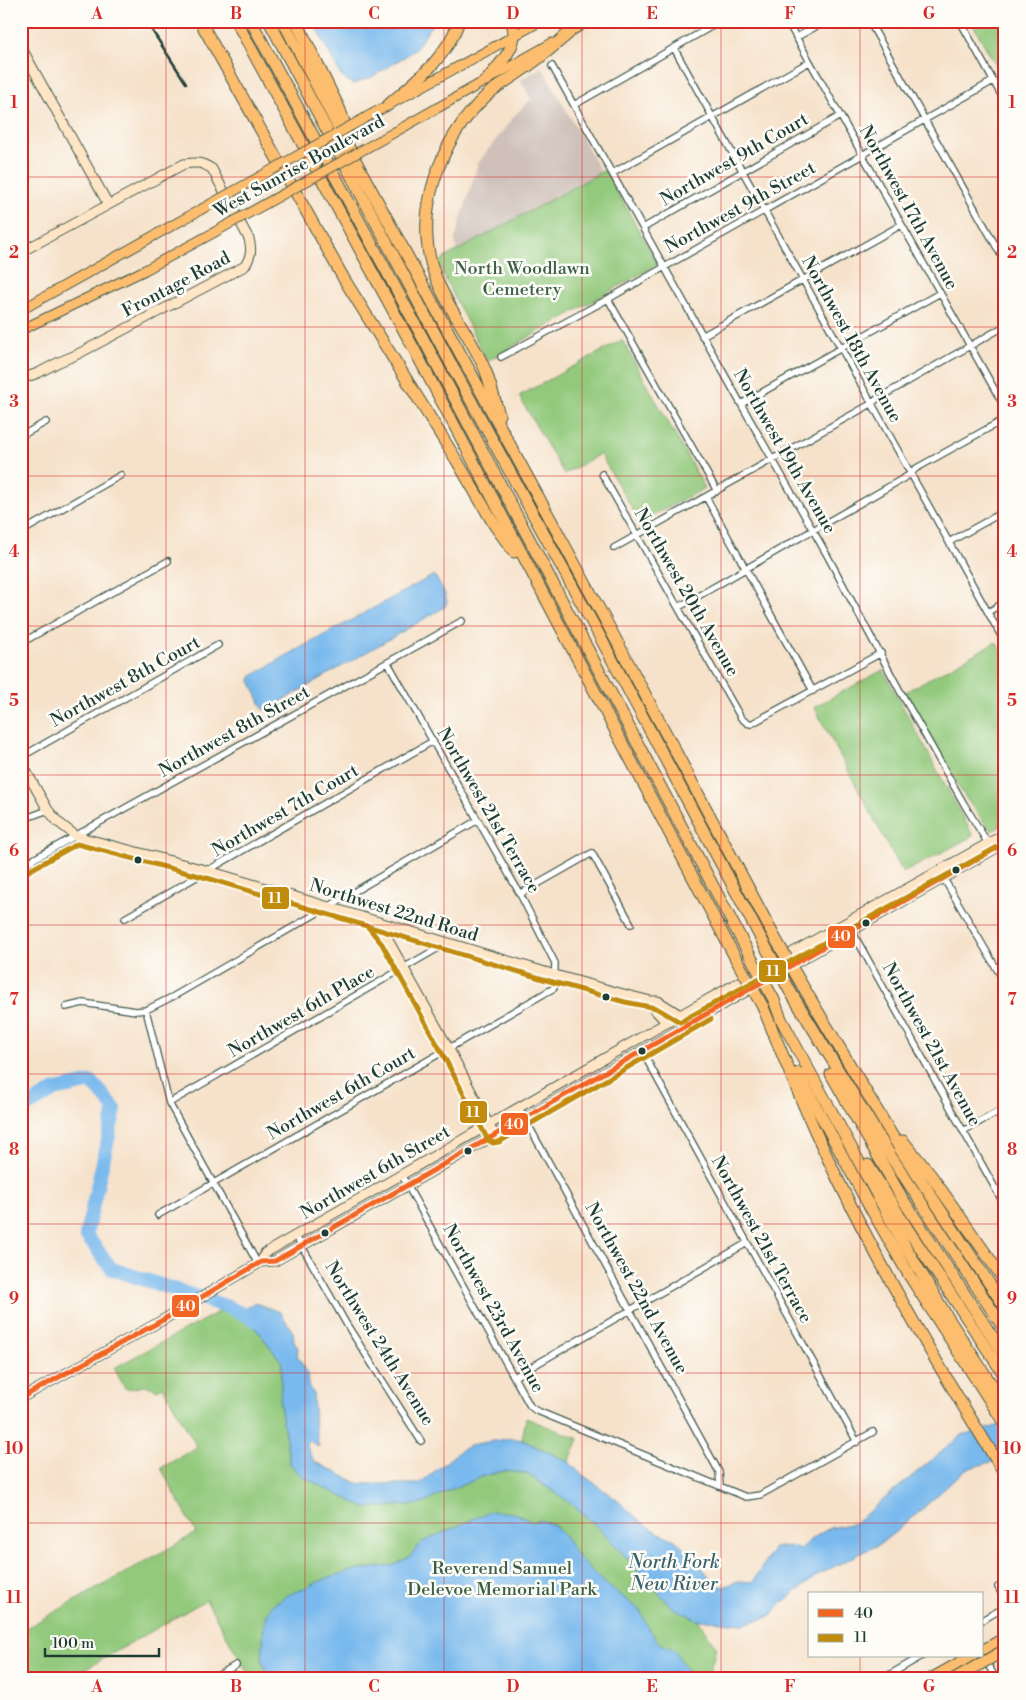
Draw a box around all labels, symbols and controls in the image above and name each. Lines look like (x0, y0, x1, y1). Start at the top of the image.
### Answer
text: A (90, 4, 103, 24)
text: B (230, 4, 242, 24)
text: C (368, 4, 380, 24)
text: D (507, 4, 520, 24)
text: E (646, 4, 658, 24)
text: F (784, 4, 796, 24)
text: G (923, 4, 936, 24)
text: 1 (10, 93, 18, 113)
text: 1 (1008, 93, 1016, 113)
street label: Northwest 9th Court (656, 107, 813, 211)
street label: West Sunrise Boulevard (209, 110, 389, 223)
street label: Northwest 17th Avenue (854, 121, 963, 294)
street label: Northwest 9th Street (661, 156, 820, 258)
text: 2 (9, 243, 19, 263)
text: 2 (1007, 243, 1017, 263)
street label: Frontage Road (118, 246, 235, 323)
street label: Northwest 18th Avenue (796, 252, 907, 427)
park label: North Woodlawn Cemetery (454, 257, 590, 301)
street label: Northwest 19th Avenue (728, 365, 841, 538)
text: 3 (9, 392, 19, 412)
text: 3 (1007, 392, 1017, 412)
street label: Northwest 20th Avenue (629, 504, 744, 681)
text: 4 (9, 542, 20, 562)
text: 4 (1007, 542, 1018, 562)
street label: Northwest 8th Court (46, 630, 205, 732)
street label: Northwest 8th Street (155, 680, 314, 783)
text: 5 (9, 691, 19, 711)
text: 5 (1007, 691, 1017, 711)
street label: Northwest 21st Terrace (432, 723, 545, 897)
street label: Northwest 7th Court (208, 759, 363, 862)
text: 6 (9, 841, 19, 861)
text: 6 (1007, 841, 1017, 861)
unlabelled marker (133, 855, 143, 865)
unlabelled marker (951, 865, 961, 875)
street label: Northwest 22nd Road (307, 874, 482, 947)
line badge: 11 (261, 886, 290, 910)
text: 11 (268, 890, 282, 908)
unlabelled marker (861, 918, 871, 928)
line badge: 40 (827, 925, 856, 949)
text: 40 (831, 928, 851, 946)
street label: Northwest 21st Avenue (877, 958, 986, 1130)
line badge: 11 (758, 959, 787, 983)
street label: Northwest 6th Place (224, 960, 379, 1063)
text: 11 (766, 963, 780, 981)
text: 7 (9, 990, 19, 1010)
text: 7 (1007, 990, 1017, 1010)
unlabelled marker (601, 992, 611, 1002)
street label: Northwest 6th Court (263, 1041, 420, 1145)
unlabelled marker (637, 1046, 647, 1056)
line badge: 11 (459, 1100, 488, 1124)
text: 11 (466, 1104, 480, 1122)
line badge: 40 (500, 1112, 529, 1136)
text: 40 (504, 1116, 524, 1134)
street label: Northwest 6th Street (296, 1120, 455, 1225)
text: 8 (9, 1140, 19, 1160)
text: 8 (1007, 1140, 1017, 1160)
unlabelled marker (463, 1146, 473, 1156)
street label: Northwest 21st Terrace (706, 1152, 817, 1327)
street label: Northwest 22nd Avenue (580, 1198, 693, 1378)
street label: Northwest 23rd Avenue (438, 1220, 550, 1397)
unlabelled marker (320, 1228, 330, 1238)
street label: Northwest 24th Avenue (320, 1257, 440, 1430)
text: 9 (9, 1289, 19, 1309)
text: 9 (1007, 1289, 1017, 1309)
line badge: 40 (171, 1294, 200, 1318)
text: 40 (176, 1298, 196, 1316)
text: 10 (5, 1439, 23, 1459)
text: 10 (1003, 1439, 1021, 1459)
water label: North Fork New River (627, 1550, 720, 1596)
park label: Reverend Samuel Delevoe Memorial Park (407, 1557, 598, 1601)
text: 11 (6, 1588, 22, 1608)
text: 11 (1004, 1588, 1020, 1608)
legend (808, 1592, 984, 1658)
text: 40 (854, 1604, 873, 1623)
scale bar (45, 1625, 159, 1657)
text: 11 (854, 1628, 868, 1647)
text: 100 m (52, 1634, 94, 1653)
text: A (90, 1677, 103, 1697)
text: B (230, 1677, 242, 1697)
text: C (368, 1677, 380, 1697)
text: D (507, 1677, 520, 1697)
text: E (646, 1677, 658, 1697)
text: F (784, 1677, 796, 1697)
text: G (923, 1677, 936, 1697)

